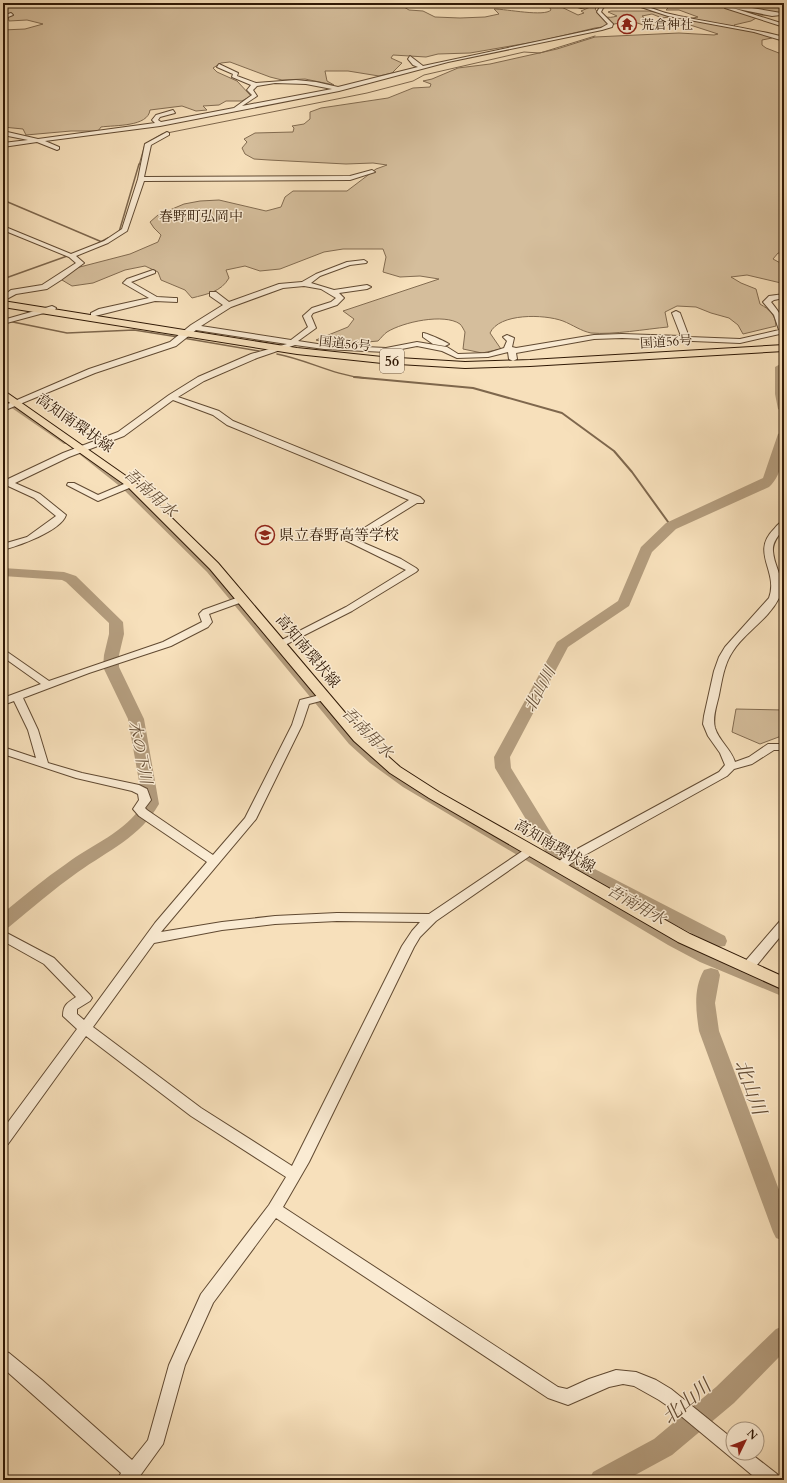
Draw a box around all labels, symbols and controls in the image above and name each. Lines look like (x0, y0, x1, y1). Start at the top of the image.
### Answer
temple icon: 荒倉神社 (616, 13, 638, 35)
place label: 荒倉神社 (641, 16, 693, 34)
district label: 春野町弘岡中 (159, 207, 243, 226)
street label: 国道56号 (639, 331, 693, 353)
street label: 国道56号 (318, 332, 372, 356)
road number: 56 (380, 349, 404, 373)
street label: 高知南環状線 (32, 389, 118, 457)
water label: 吾南用水 (119, 463, 183, 524)
school or university icon: 県立春野高等学校 (254, 524, 276, 546)
place label: 県立春野高等学校 (279, 525, 399, 545)
street label: 高知南環状線 (271, 610, 345, 692)
water label: 北山川 (519, 661, 562, 716)
water label: 吾南用水 (337, 702, 399, 765)
water label: 木の下川 (123, 719, 157, 788)
street label: 高知南環状線 (511, 815, 599, 877)
water label: 吾南用水 (603, 879, 671, 931)
water label: 北山川 (728, 1056, 773, 1120)
water label: 北山川 (656, 1372, 718, 1430)
north arrow (725, 1421, 765, 1461)
text: N (743, 1426, 761, 1443)

